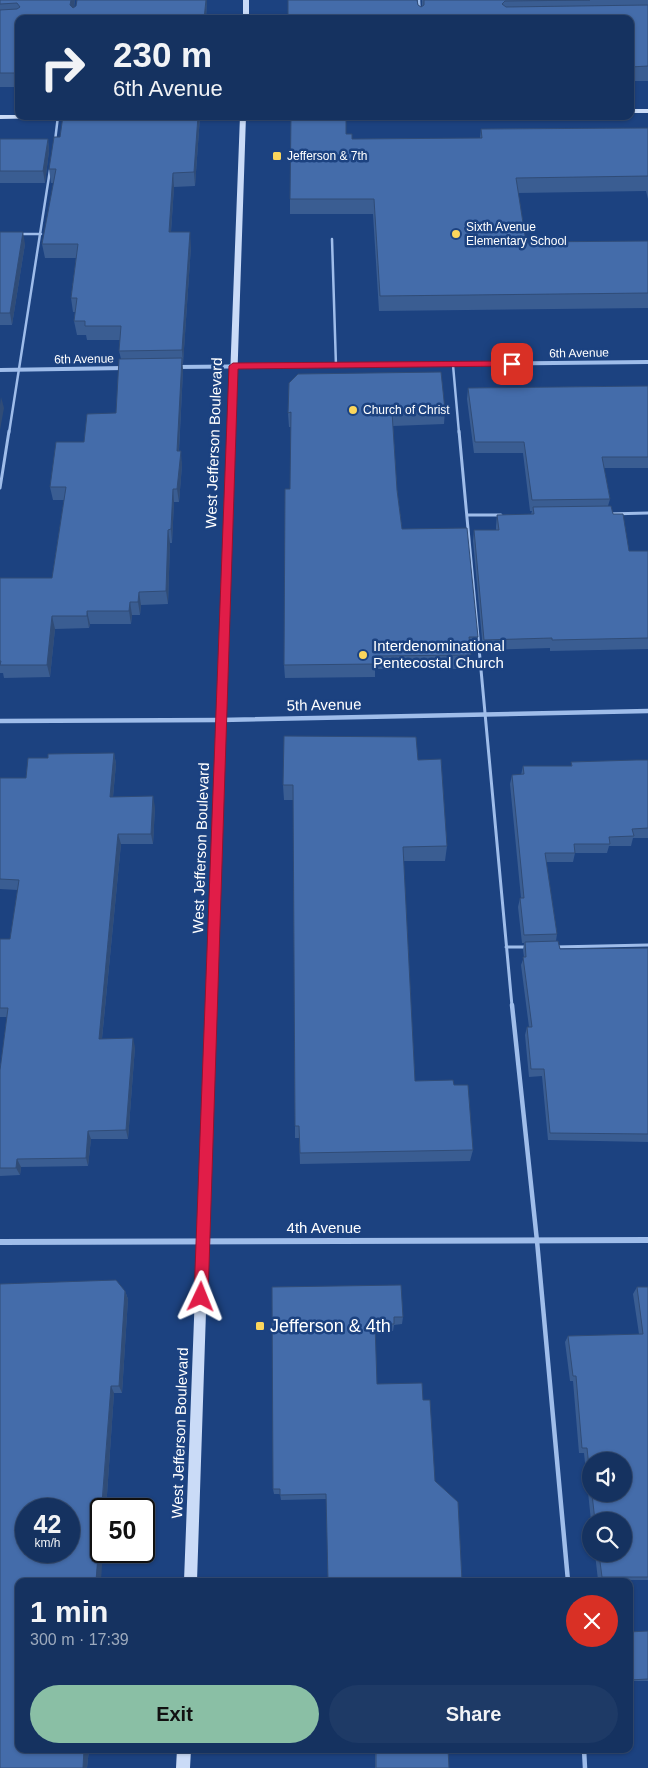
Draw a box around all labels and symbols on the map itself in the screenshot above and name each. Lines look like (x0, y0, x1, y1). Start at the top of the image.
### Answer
place label: Jefferson & 7th (287, 149, 368, 163)
marker: Jefferson & 7th (271, 150, 283, 162)
place label: Sixth Avenue Elementary School (466, 220, 567, 248)
marker: Sixth Avenue Elementary School (450, 228, 462, 240)
pin (491, 343, 533, 385)
street label: 6th Avenue (549, 345, 609, 361)
street label: 6th Avenue (54, 351, 114, 367)
street label: West Jefferson Boulevard (202, 357, 225, 529)
place label: Church of Christ (363, 403, 450, 417)
marker: Church of Christ (347, 404, 359, 416)
place label: Interdenominational Pentecostal Church (373, 637, 505, 671)
marker: Interdenominational Pentecostal Church (357, 649, 369, 661)
street label: 5th Avenue (286, 695, 362, 714)
street label: West Jefferson Boulevard (189, 762, 212, 934)
street label: 4th Avenue (287, 1219, 361, 1236)
position arrow (174, 1270, 226, 1322)
place label: Jefferson & 4th (270, 1316, 391, 1336)
marker: Jefferson & 4th (254, 1320, 266, 1332)
street label: West Jefferson Boulevard (168, 1347, 191, 1519)
speed limit sign: 50 (90, 1498, 155, 1563)

